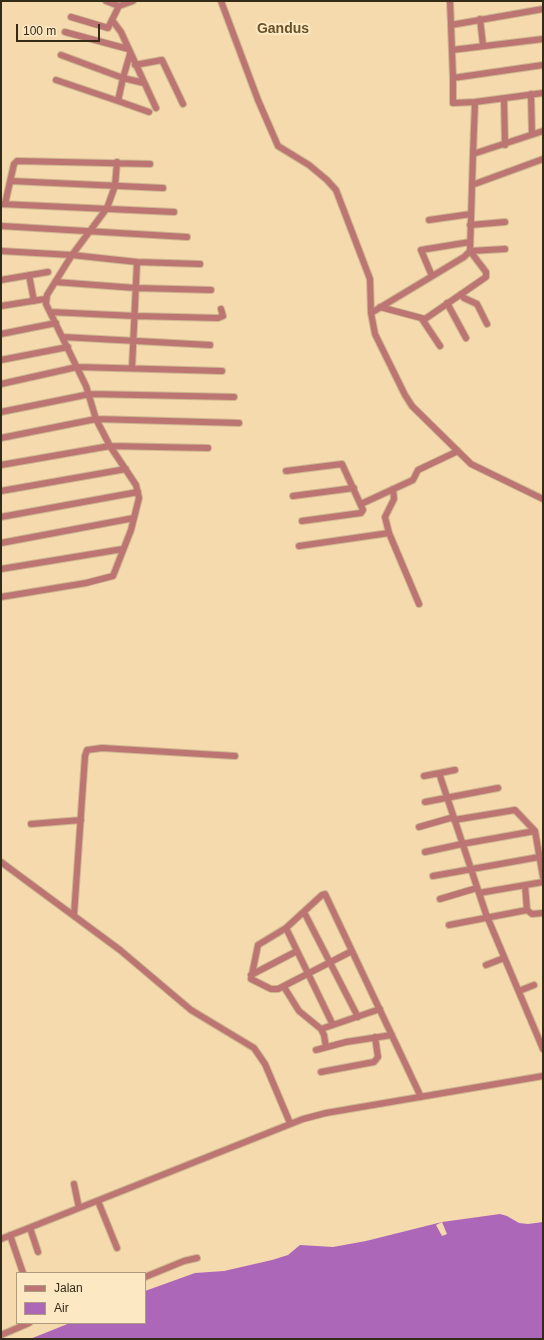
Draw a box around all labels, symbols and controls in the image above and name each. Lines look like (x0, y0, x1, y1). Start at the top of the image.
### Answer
scale bar (18, 16, 102, 42)
district label: Gandus (257, 21, 309, 37)
text: 100 m (23, 24, 56, 38)
legend (16, 1272, 146, 1324)
text: Jalan (54, 1281, 83, 1295)
text: Air (54, 1301, 69, 1315)

